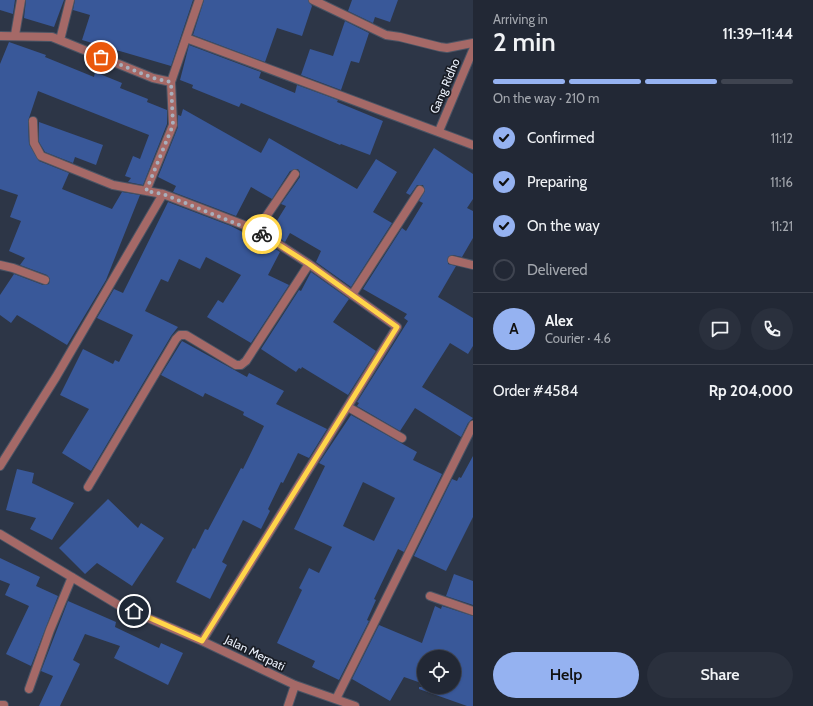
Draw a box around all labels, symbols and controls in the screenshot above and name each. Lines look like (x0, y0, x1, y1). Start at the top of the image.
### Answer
text: Arriving in (493, 11, 548, 27)
text: 11:39–11:44 (723, 25, 793, 43)
text: 2 min (493, 26, 556, 58)
pin (84, 40, 118, 74)
icon: bag (90, 46, 112, 68)
street label: Gang Ridho (426, 56, 463, 116)
text: On the way · 210 m (493, 90, 599, 106)
icon: check (493, 127, 515, 149)
text: Confirmed (527, 129, 595, 147)
text: 11:12 (771, 130, 793, 146)
icon: check (493, 171, 515, 193)
text: Preparing (527, 173, 587, 191)
text: 11:16 (770, 174, 793, 190)
courier (242, 214, 282, 254)
icon: check (493, 215, 515, 237)
text: On the way (527, 217, 600, 235)
text: 11:21 (771, 218, 793, 234)
icon: bike (251, 223, 273, 245)
text: Delivered (527, 261, 588, 279)
button: chat (699, 308, 741, 350)
button: phone (751, 308, 793, 350)
text: Alex (545, 312, 573, 330)
text: A (509, 320, 519, 338)
text: Courier · 4.6 (545, 330, 611, 346)
text: Order #4584 (493, 382, 578, 400)
text: Rp 204,000 (709, 382, 793, 400)
pin (117, 594, 151, 628)
icon: home (123, 600, 145, 622)
street label: Jalan Merpati (222, 631, 288, 674)
map controls (417, 650, 461, 694)
button: locate (417, 650, 461, 694)
button: Help (493, 652, 639, 698)
button: Share (647, 652, 793, 698)

